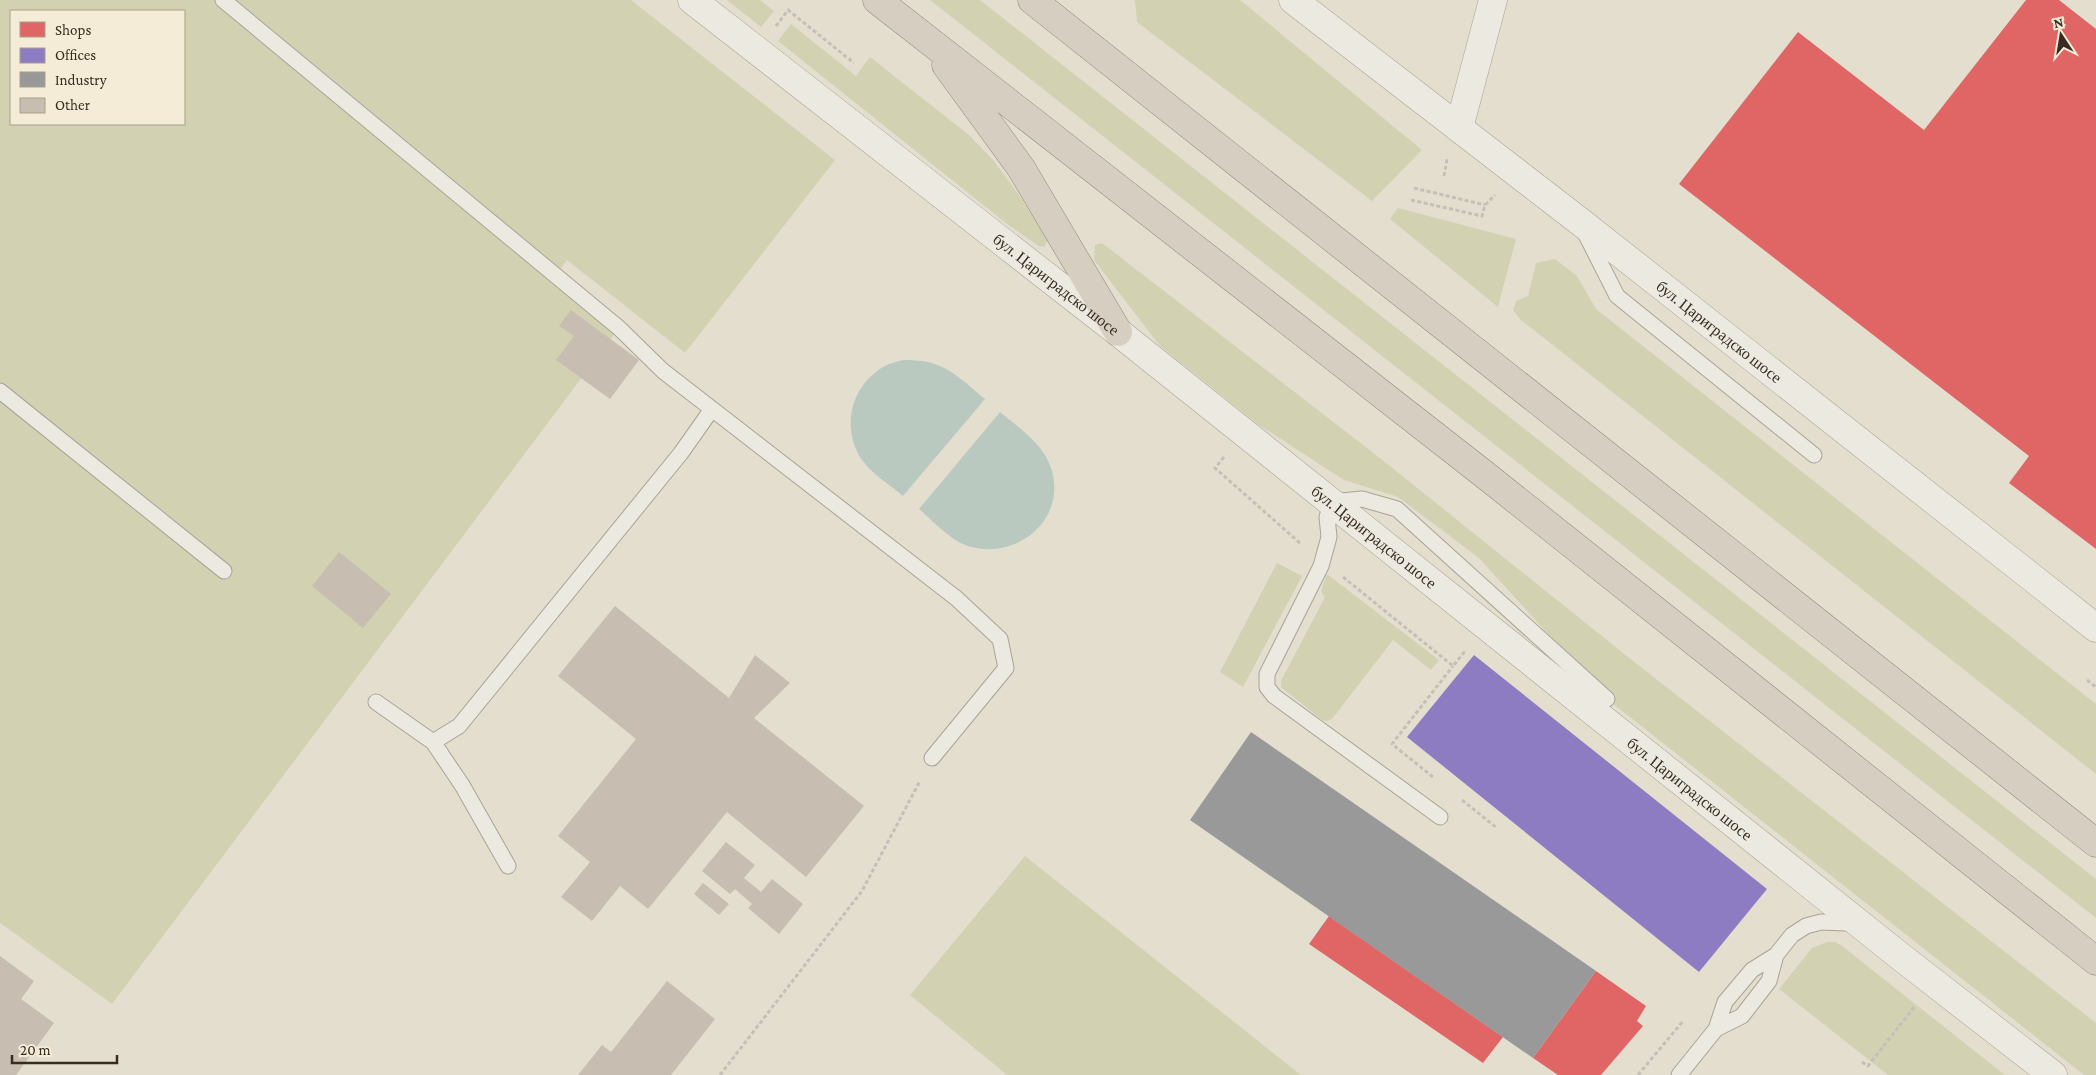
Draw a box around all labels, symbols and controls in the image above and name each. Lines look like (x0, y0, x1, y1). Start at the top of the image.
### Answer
legend (10, 10, 185, 125)
north arrow (2036, 10, 2086, 60)
text: N (2052, 13, 2065, 31)
text: Shops (55, 22, 91, 39)
text: Offices (55, 47, 96, 63)
text: Industry (55, 72, 107, 89)
text: Other (55, 97, 91, 113)
street label: бул. Цариградско шосе (990, 230, 1123, 338)
street label: бул. Цариградско шосе (1653, 277, 1785, 386)
street label: бул. Цариградско шосе (1309, 482, 1440, 591)
street label: бул. Цариградско шосе (1624, 734, 1756, 844)
scale bar (12, 1032, 118, 1064)
text: 20 m (20, 1042, 51, 1058)

